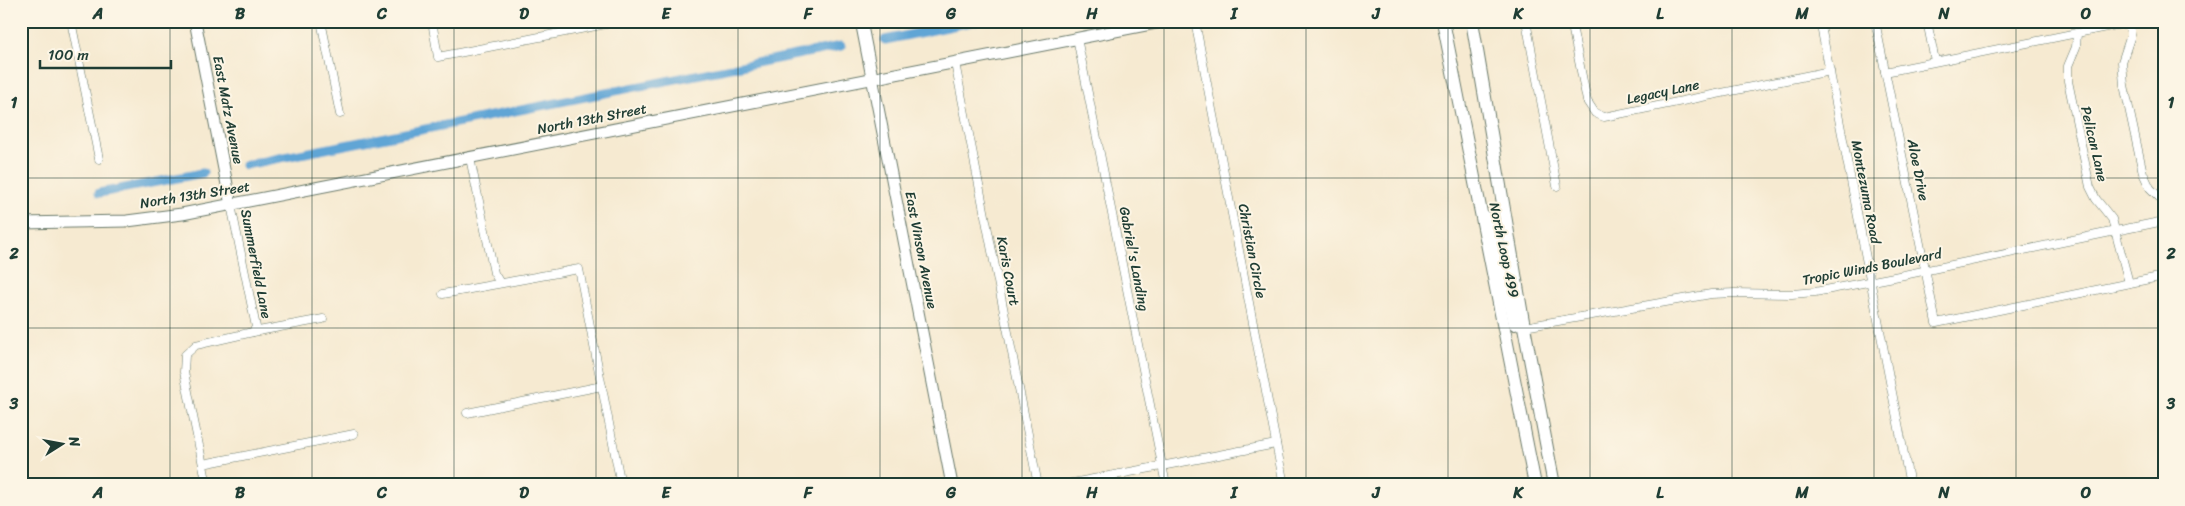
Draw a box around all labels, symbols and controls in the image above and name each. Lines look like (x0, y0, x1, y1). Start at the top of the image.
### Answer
text: A (92, 0, 103, 28)
text: B (235, 0, 246, 28)
text: C (376, 0, 388, 28)
text: D (519, 0, 529, 28)
text: E (662, 0, 672, 28)
text: F (803, 0, 814, 28)
text: G (945, 0, 957, 28)
text: H (1085, 0, 1098, 28)
text: I (1230, 0, 1239, 28)
text: J (1371, 0, 1381, 28)
text: K (1512, 0, 1524, 28)
text: L (1656, 0, 1664, 28)
text: M (1794, 0, 1809, 28)
text: N (1937, 0, 1950, 28)
text: O (2080, 0, 2092, 28)
scale bar (40, 38, 171, 70)
text: 100 m (48, 42, 89, 68)
street label: East Matz Avenue (205, 54, 251, 166)
street label: Legacy Lane (1624, 72, 1702, 112)
text: 1 (11, 88, 18, 117)
text: 1 (2168, 88, 2175, 117)
street label: North 13th Street (535, 96, 649, 142)
street label: Pelican Lane (2073, 104, 2115, 184)
street label: Aloe Drive (1900, 136, 1936, 203)
street label: Montezuma Road (1844, 138, 1889, 247)
street label: North 13th Street (138, 174, 252, 216)
street label: East Vinson Avenue (897, 189, 945, 311)
street label: North Loop 499 (1482, 200, 1526, 300)
street label: Christian Circle (1231, 201, 1273, 301)
street label: Gabriel's Landing (1112, 205, 1156, 313)
street label: Summerfield Lane (233, 207, 279, 321)
street label: Karis Court (989, 234, 1027, 308)
text: 2 (8, 239, 19, 268)
text: 2 (2165, 239, 2176, 268)
street label: Tropic Winds Boulevard (1800, 241, 1945, 293)
text: 3 (9, 389, 19, 418)
text: 3 (2166, 389, 2176, 418)
north arrow (38, 418, 88, 468)
text: N (61, 433, 88, 449)
text: A (92, 478, 103, 506)
text: B (235, 478, 246, 506)
text: C (376, 478, 388, 506)
text: D (519, 478, 529, 506)
text: E (662, 478, 672, 506)
text: F (803, 478, 814, 506)
text: G (945, 478, 957, 506)
text: H (1085, 478, 1098, 506)
text: I (1230, 478, 1239, 506)
text: J (1371, 478, 1381, 506)
text: K (1512, 478, 1524, 506)
text: L (1656, 478, 1664, 506)
text: M (1794, 478, 1809, 506)
text: N (1937, 478, 1950, 506)
text: O (2080, 478, 2092, 506)

